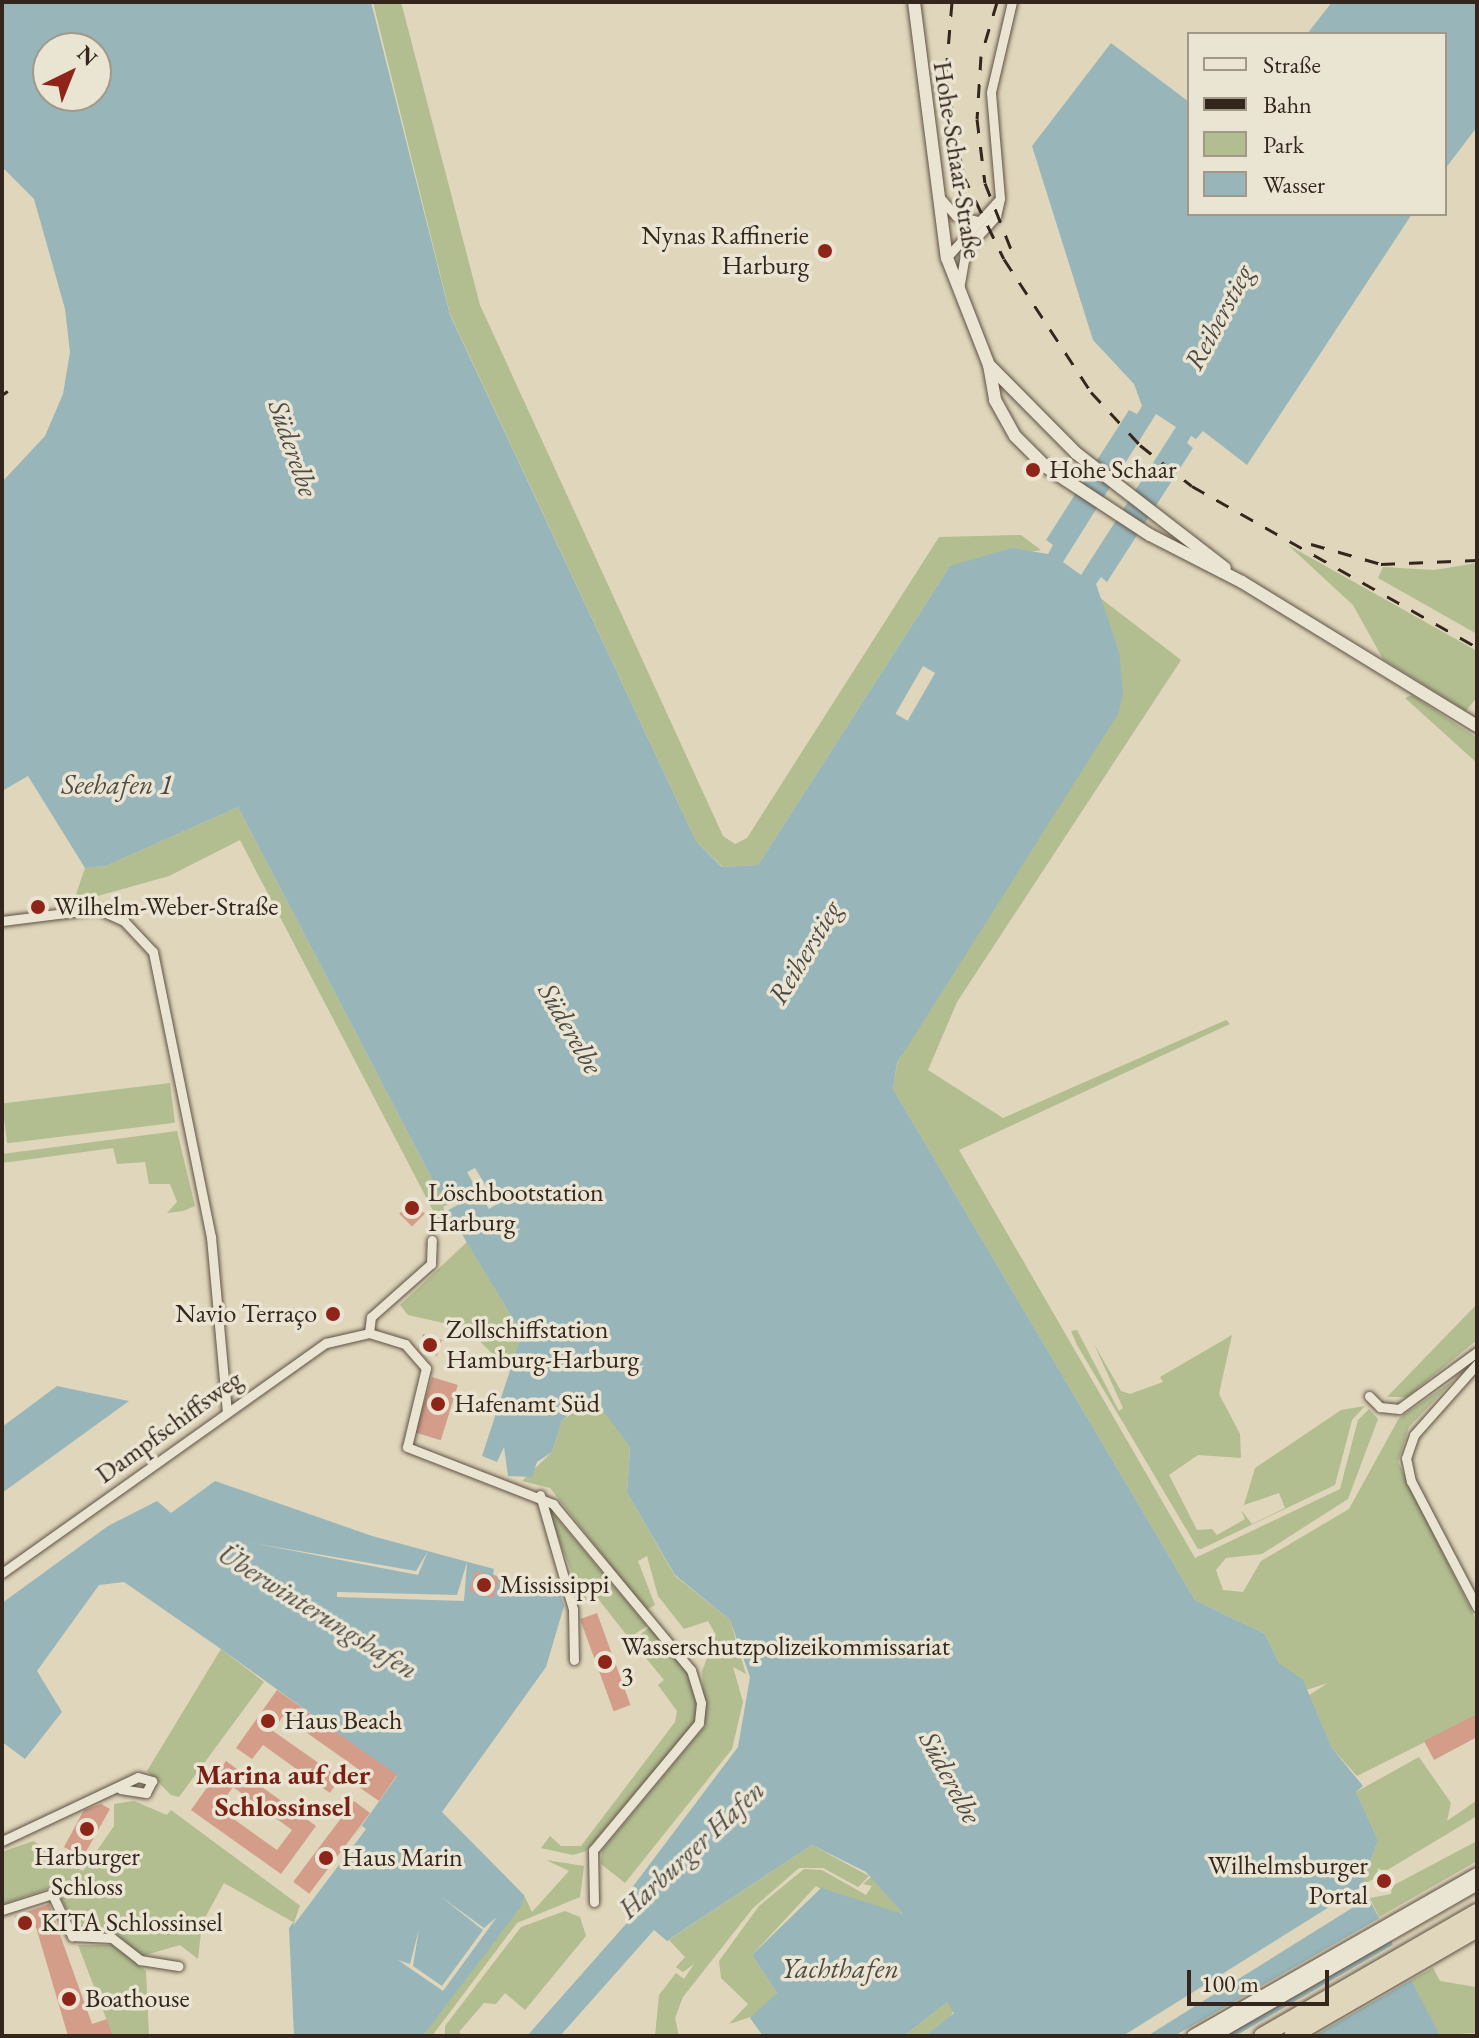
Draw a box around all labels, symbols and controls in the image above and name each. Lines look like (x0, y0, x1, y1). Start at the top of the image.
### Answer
north arrow (32, 32, 112, 112)
legend (1187, 32, 1447, 216)
text: N (71, 39, 104, 72)
text: Straße (1263, 49, 1321, 80)
street label: Hohe-Schaar-Straße (926, 59, 988, 261)
text: Bahn (1263, 89, 1312, 120)
text: Park (1263, 129, 1304, 160)
text: Wasser (1263, 169, 1325, 200)
place label: Nynas Raffinerie Harburg (641, 220, 809, 282)
marker: Nynas Raffinerie Harburg (816, 242, 834, 260)
water label: Reiherstieg (1176, 258, 1260, 376)
water label: Süderelbe (262, 395, 326, 501)
place label: Hohe Schaar (1049, 454, 1177, 486)
marker: Hohe Schaar (1024, 461, 1042, 479)
water label: Seehafen 1 (61, 767, 173, 801)
place label: Wilhelm-Weber-Straße (54, 891, 278, 923)
water label: Reiherstieg (760, 894, 848, 1010)
marker: Wilhelm-Weber-Straße (29, 898, 47, 916)
water label: Süderelbe (531, 976, 611, 1080)
place label: Löschbootstation Harburg (428, 1177, 604, 1238)
marker: Löschbootstation Harburg (403, 1199, 421, 1217)
place label: Navio Terraço (175, 1298, 317, 1330)
marker: Navio Terraço (324, 1305, 342, 1323)
place label: Zollschiffstation Hamburg-Harburg (446, 1314, 639, 1376)
marker: Zollschiffstation Hamburg-Harburg (421, 1336, 439, 1354)
street label: Dampfschiffsweg (90, 1364, 248, 1490)
place label: Hafenamt Süd (454, 1388, 600, 1420)
marker: Hafenamt Süd (429, 1395, 447, 1413)
water label: Überwinterungshafen (212, 1536, 424, 1686)
place label: Mississippi (500, 1569, 609, 1601)
marker: Mississippi (475, 1576, 493, 1594)
place label: Wasserschutzpolizeikommissariat 3 (621, 1631, 950, 1692)
marker: Wasserschutzpolizeikommissariat 3 (596, 1653, 614, 1671)
place label: Haus Beach (284, 1705, 402, 1737)
marker: Haus Beach (259, 1712, 277, 1730)
water label: Süderelbe (913, 1725, 989, 1829)
district label: Marina auf der Schlossinsel (196, 1757, 370, 1823)
water label: Harburger Hafen (611, 1773, 771, 1925)
marker: Harburger Schloss (78, 1820, 96, 1838)
place label: Harburger Schloss (34, 1841, 140, 1902)
place label: Haus Marin (342, 1842, 463, 1874)
marker: Haus Marin (317, 1849, 335, 1867)
place label: Wilhelmsburger Portal (1208, 1850, 1368, 1912)
marker: Wilhelmsburger Portal (1375, 1872, 1393, 1890)
place label: KITA Schlossinsel (41, 1907, 223, 1939)
marker: KITA Schlossinsel (16, 1914, 34, 1932)
water label: Yachthafen (781, 1951, 899, 1985)
scale bar (1191, 1954, 1333, 2004)
text: 100 m (1201, 1968, 1259, 1999)
place label: Boathouse (85, 1983, 190, 2015)
marker: Boathouse (60, 1990, 78, 2008)

